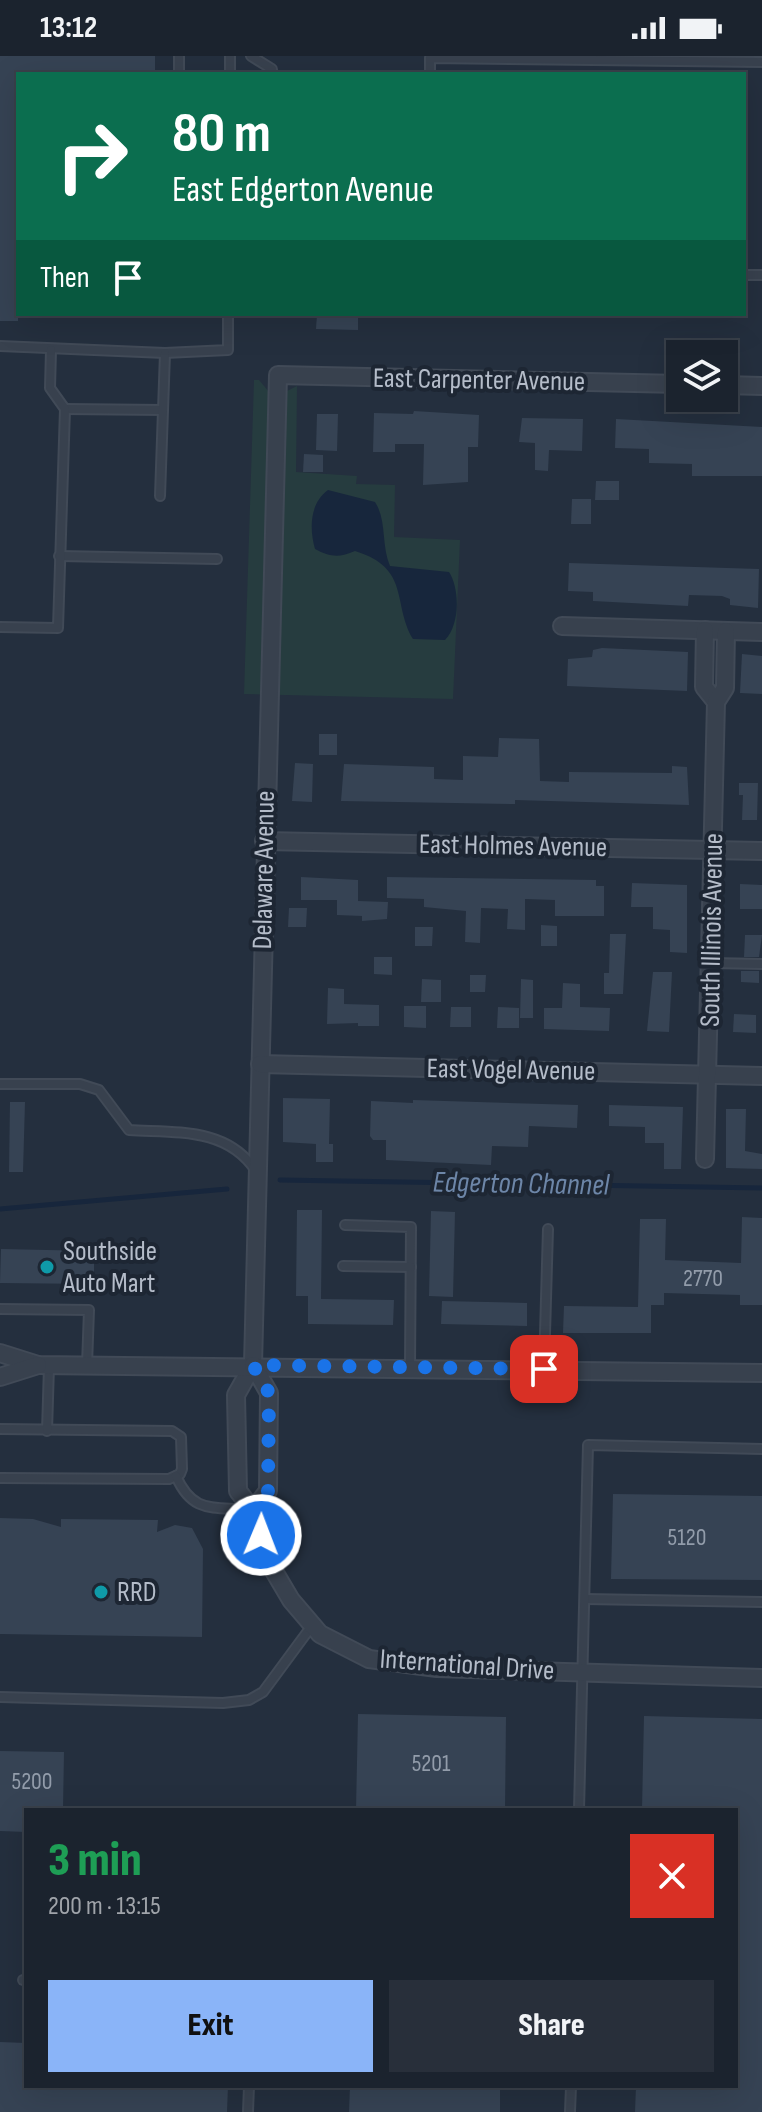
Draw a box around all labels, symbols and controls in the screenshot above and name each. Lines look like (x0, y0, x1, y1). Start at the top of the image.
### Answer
text: 13:12 (40, 10, 97, 46)
text: 80 m (172, 101, 271, 168)
icon: right (40, 104, 144, 208)
text: East Edgerton Avenue (172, 169, 434, 212)
icon: arrive (106, 256, 150, 300)
text: Then (40, 260, 90, 296)
map controls (666, 340, 738, 412)
button: layers (666, 340, 738, 412)
street label: East Carpenter Avenue (373, 362, 585, 398)
street label: Delaware Avenue (246, 790, 282, 950)
street label: East Holmes Avenue (419, 828, 607, 864)
street label: South Illinois Avenue (694, 833, 730, 1027)
street label: East Vogel Avenue (426, 1052, 596, 1088)
water label: Edgerton Channel (432, 1164, 611, 1204)
place label: Southside Auto Mart (62, 1235, 157, 1300)
marker: Southside Auto Mart (38, 1258, 56, 1276)
house number: 2770 (683, 1264, 723, 1293)
pin (510, 1335, 578, 1403)
icon: arrive (522, 1347, 566, 1391)
position arrow (219, 1493, 303, 1577)
house number: 5120 (668, 1523, 706, 1552)
place label: RRD (117, 1576, 157, 1609)
marker: RRD (92, 1583, 110, 1601)
street label: International Drive (379, 1642, 555, 1688)
house number: 5201 (412, 1749, 451, 1778)
house number: 5200 (12, 1767, 52, 1796)
text: 3 min (48, 1832, 142, 1889)
button: close (630, 1834, 714, 1918)
text: 200 m · 13:15 (48, 1891, 161, 1922)
button: Exit (48, 1980, 373, 2072)
button: Share (389, 1980, 714, 2072)

